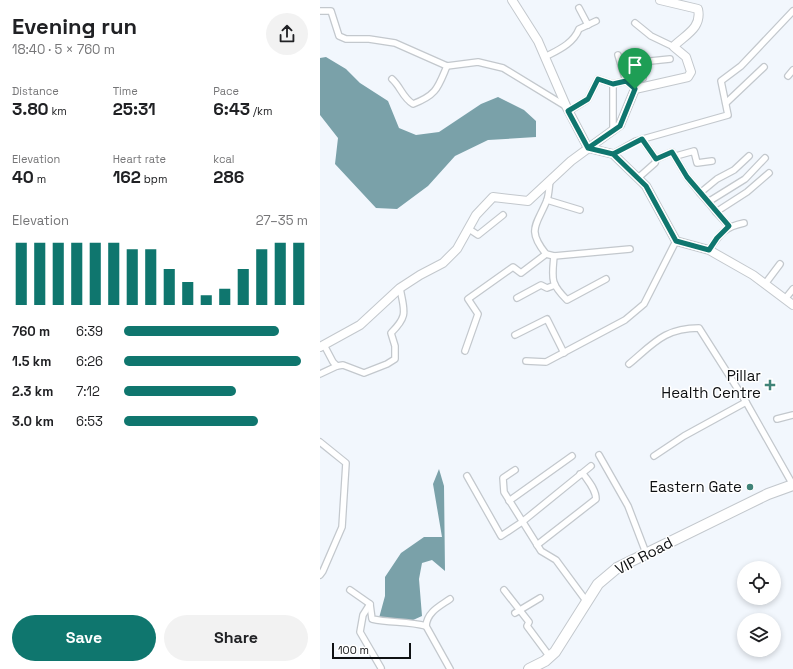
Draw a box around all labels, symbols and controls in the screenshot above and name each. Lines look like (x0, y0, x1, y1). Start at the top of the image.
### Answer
text: Evening run (12, 12, 137, 40)
button: share (266, 13, 308, 55)
text: 18:40 · 5 × 760 m (12, 41, 115, 58)
pin (618, 48, 652, 89)
icon: arrive (624, 54, 646, 76)
text: Distance (12, 84, 59, 98)
text: Time (113, 84, 138, 98)
text: Pace (213, 84, 239, 98)
text: 3.80 (12, 98, 49, 120)
text: 25:31 (113, 98, 156, 120)
text: 6:43 (213, 98, 250, 120)
text: km (49, 104, 67, 118)
text: /km (250, 104, 272, 118)
text: Elevation (12, 152, 60, 166)
text: Heart rate (113, 152, 166, 166)
text: kcal (213, 152, 235, 166)
text: 40 (12, 166, 34, 188)
text: 162 (113, 166, 141, 188)
text: 286 (213, 166, 244, 188)
text: m (34, 172, 46, 186)
text: bpm (141, 172, 167, 186)
text: Elevation (12, 212, 69, 229)
text: 27–35 m (256, 212, 308, 229)
text: 760 m (12, 323, 50, 340)
text: 6:39 (76, 323, 103, 340)
text: 1.5 km (12, 353, 51, 370)
text: 6:26 (76, 353, 103, 370)
place label: Pillar Health Centre (661, 366, 761, 402)
marker: Pillar Health Centre (764, 379, 776, 391)
text: 2.3 km (12, 383, 53, 400)
text: 7:12 (76, 383, 100, 400)
text: 3.0 km (12, 413, 54, 430)
text: 6:53 (76, 413, 103, 430)
place label: Eastern Gate (649, 477, 742, 496)
marker: Eastern Gate (745, 482, 755, 492)
street label: VIP Road (612, 532, 676, 579)
map controls (737, 561, 781, 657)
button: locate (737, 561, 781, 605)
button: layers (737, 613, 781, 657)
button: Save (12, 615, 156, 661)
button: Share (164, 615, 308, 661)
scale bar (332, 641, 411, 660)
text: 100 m (338, 643, 369, 657)

